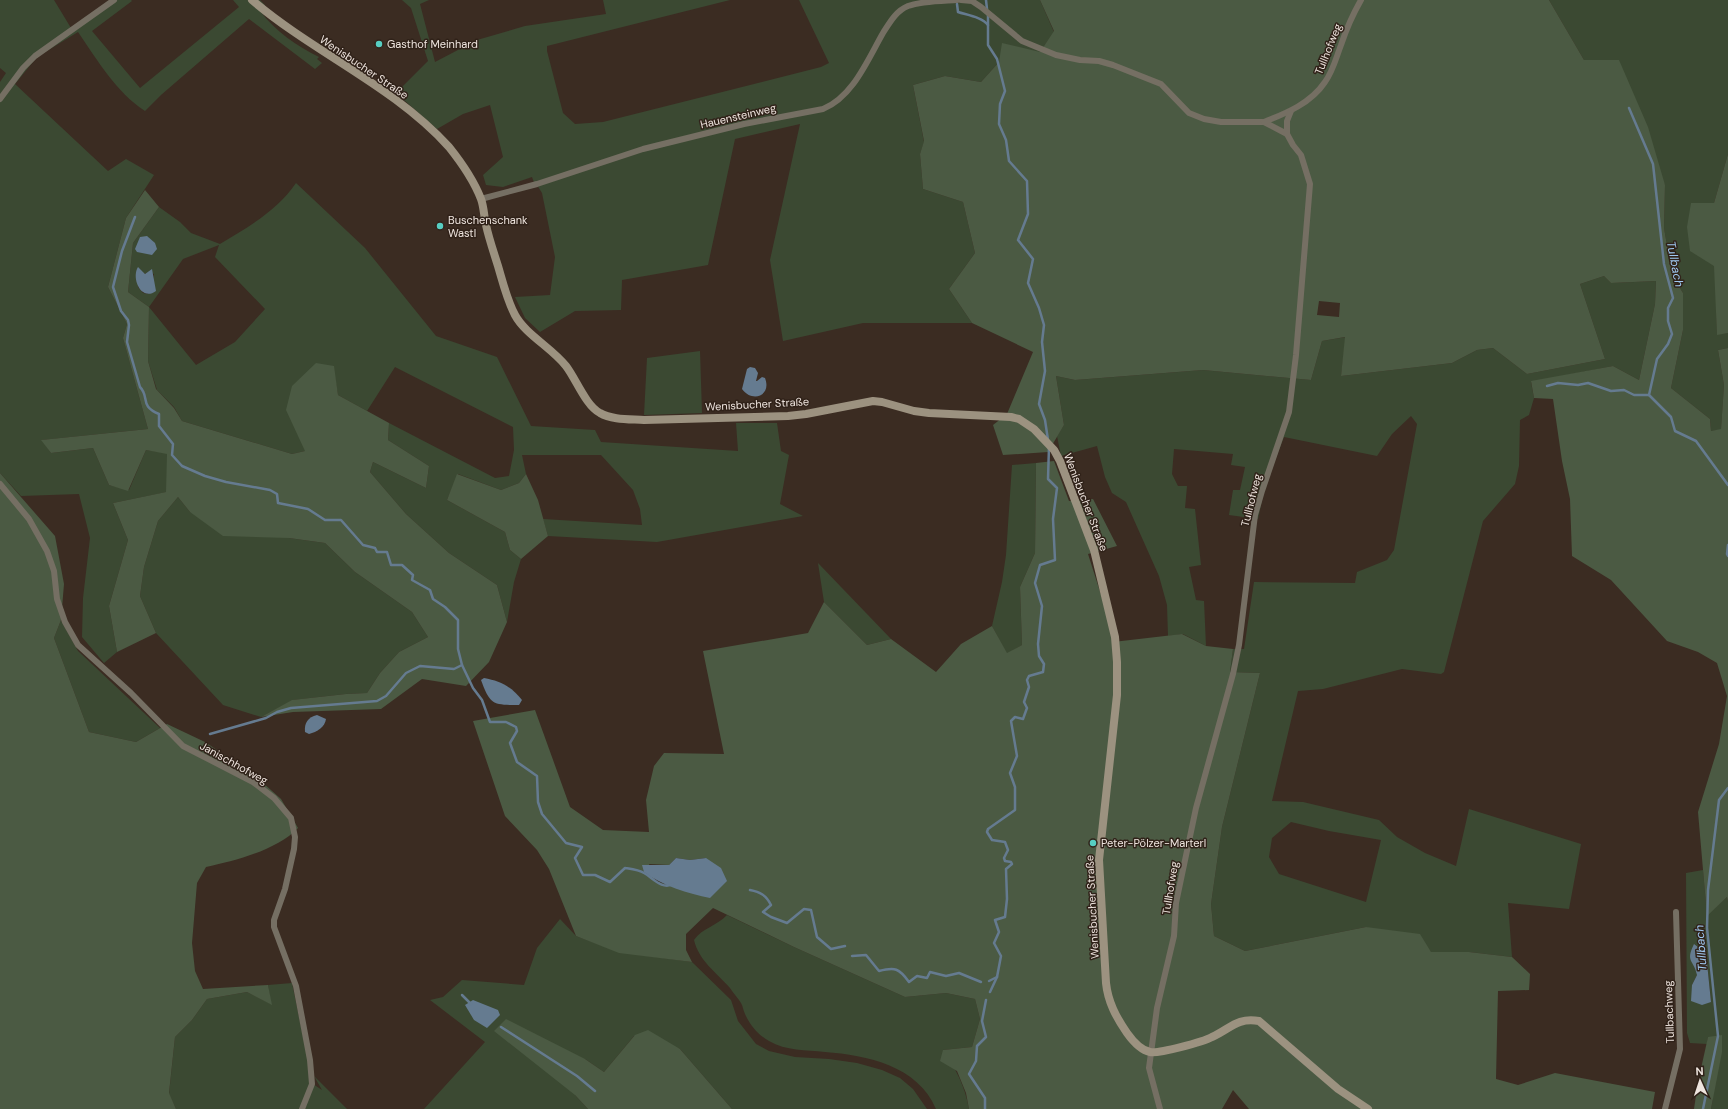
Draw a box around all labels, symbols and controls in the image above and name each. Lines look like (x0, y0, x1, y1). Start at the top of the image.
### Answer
street label: Tullhofweg (1311, 21, 1345, 77)
street label: Wenisbucher Straße (317, 32, 411, 102)
place label: Gasthof Meinhard (387, 37, 478, 51)
marker: Gasthof Meinhard (374, 39, 384, 49)
street label: Hauensteinweg (699, 100, 777, 132)
place label: Buschenschank Wastl (448, 213, 528, 240)
marker: Buschenschank Wastl (435, 221, 445, 231)
water label: Tullbach (1663, 240, 1687, 288)
street label: Wenisbucher Straße (705, 394, 809, 414)
street label: Wenisbucher Straße (1061, 451, 1111, 553)
street label: Tullhofweg (1238, 472, 1264, 528)
street label: Janischhofweg (197, 739, 271, 787)
place label: Peter-Pölzer-Marterl (1101, 836, 1206, 850)
marker: Peter-Pölzer-Marterl (1088, 838, 1098, 848)
street label: Wenisbucher Straße (1082, 855, 1102, 959)
street label: Tullhofweg (1159, 860, 1181, 916)
water label: Tullbach (1691, 924, 1711, 972)
street label: Tullbachweg (1661, 980, 1677, 1044)
north arrow (1680, 1061, 1720, 1101)
text: N (1695, 1064, 1704, 1078)

